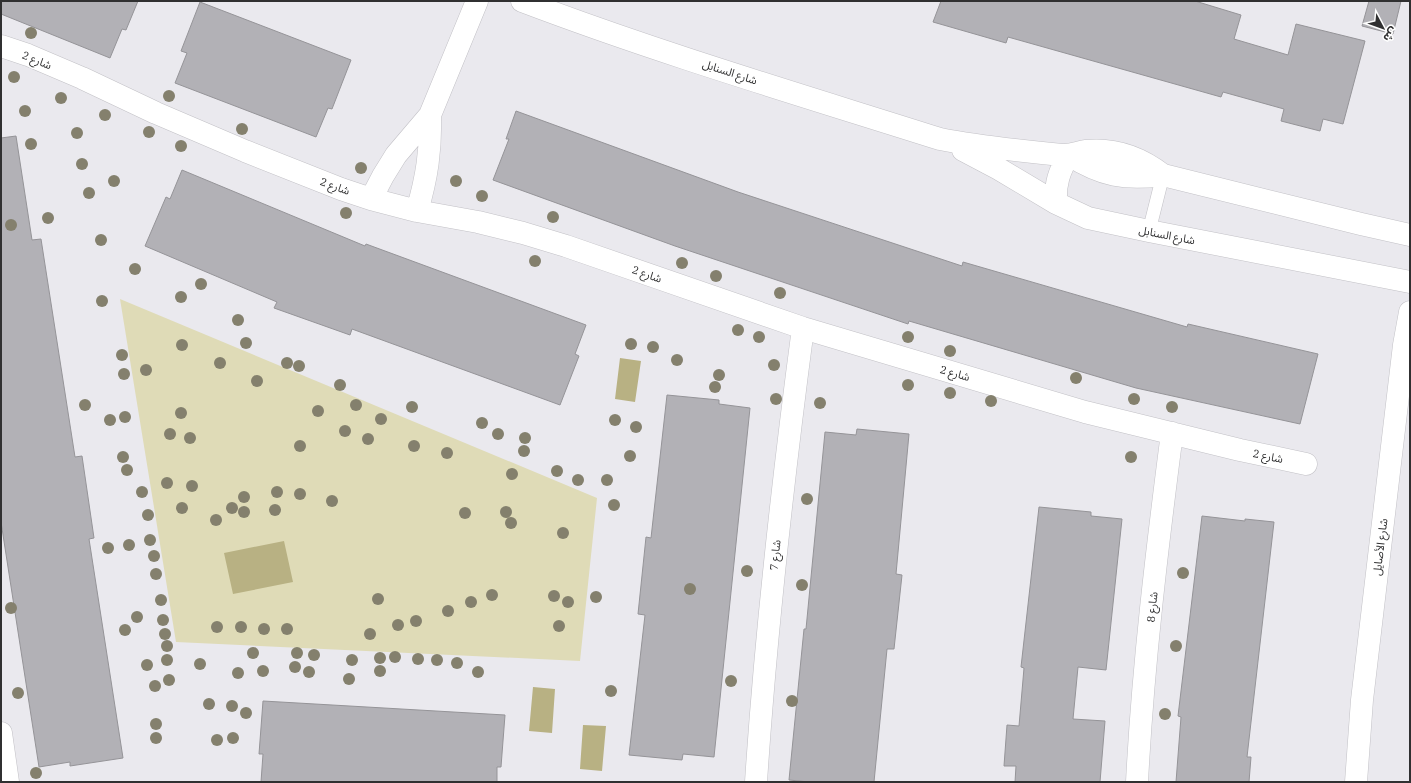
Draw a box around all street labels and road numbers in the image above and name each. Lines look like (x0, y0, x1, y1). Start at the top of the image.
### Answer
street label: شارع 2 (20, 48, 54, 73)
street label: شارع السنابل (701, 57, 760, 88)
street label: شارع 2 (318, 174, 352, 199)
street label: شارع السنابل (1138, 223, 1197, 248)
street label: شارع 2 (630, 262, 664, 287)
street label: شارع 2 (938, 362, 972, 385)
street label: شارع 2 (1251, 446, 1285, 467)
street label: شارع الأصايل (1370, 517, 1391, 576)
street label: شارع 7 (766, 539, 785, 571)
street label: شارع 8 (1143, 591, 1162, 623)

